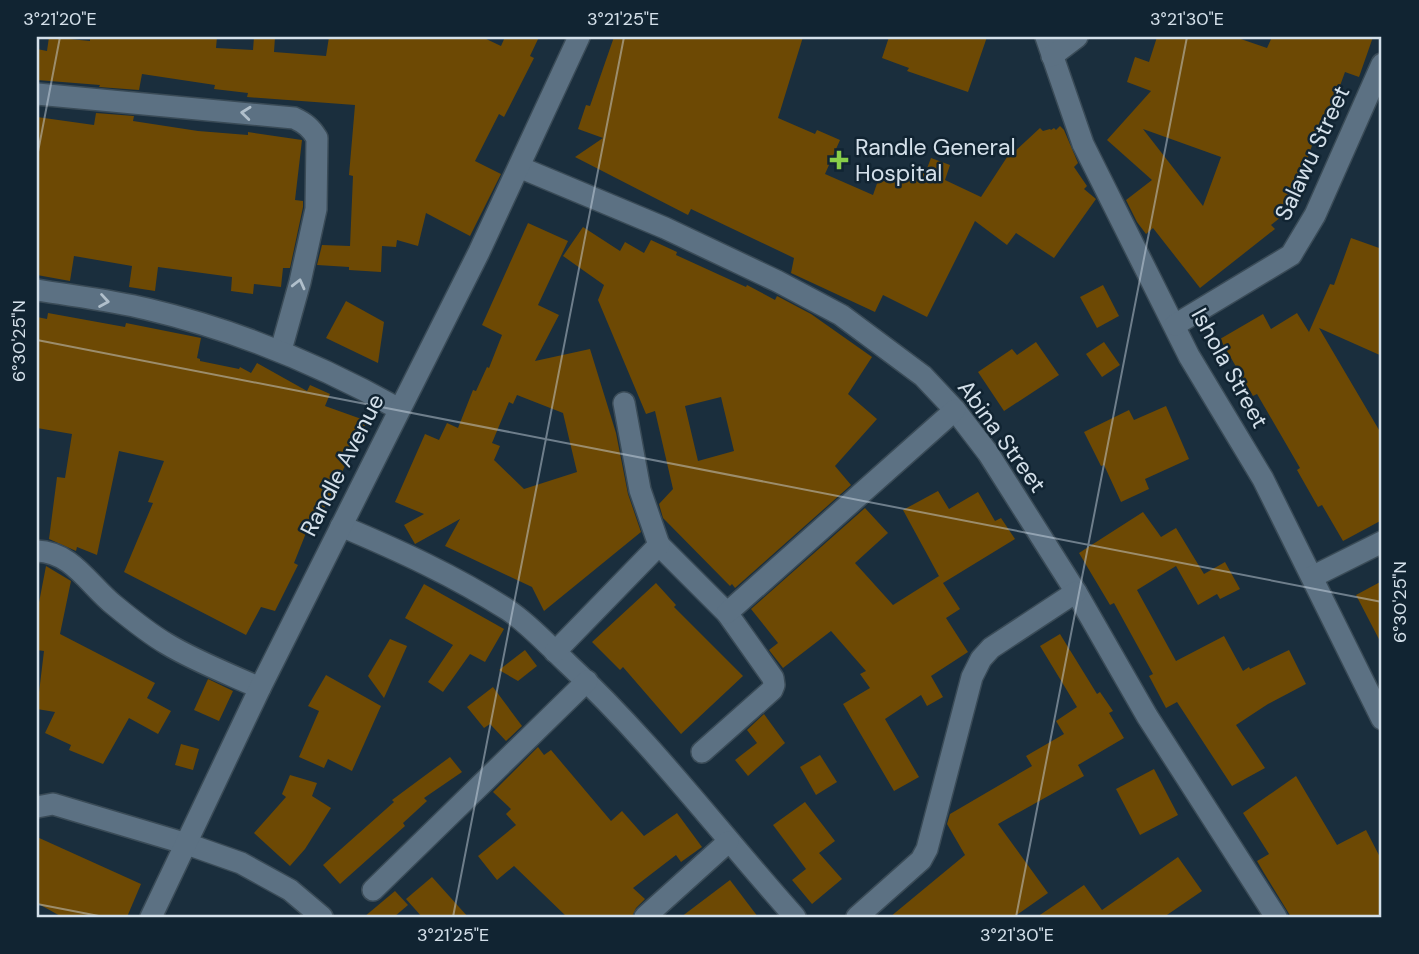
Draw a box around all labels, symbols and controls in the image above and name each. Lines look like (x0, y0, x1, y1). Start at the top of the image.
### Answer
text: 3°21'20"E (23, 7, 97, 31)
text: 3°21'25"E (587, 7, 659, 31)
text: 3°21'30"E (1150, 7, 1224, 31)
street label: Salawu Street (1268, 81, 1356, 225)
one-way arrow (240, 106, 252, 121)
place label: Randle General Hospital (855, 132, 1016, 188)
marker: Randle General Hospital (829, 150, 849, 170)
one-way arrow (291, 278, 305, 290)
one-way arrow (98, 293, 110, 308)
text: 6°30'25"N (7, 300, 31, 382)
street label: Ishola Street (1185, 303, 1275, 433)
street label: Abina Street (951, 374, 1053, 498)
street label: Randle Avenue (293, 389, 391, 541)
text: 6°30'25"N (1388, 561, 1412, 643)
text: 3°21'25"E (417, 923, 489, 947)
text: 3°21'30"E (980, 923, 1054, 947)

